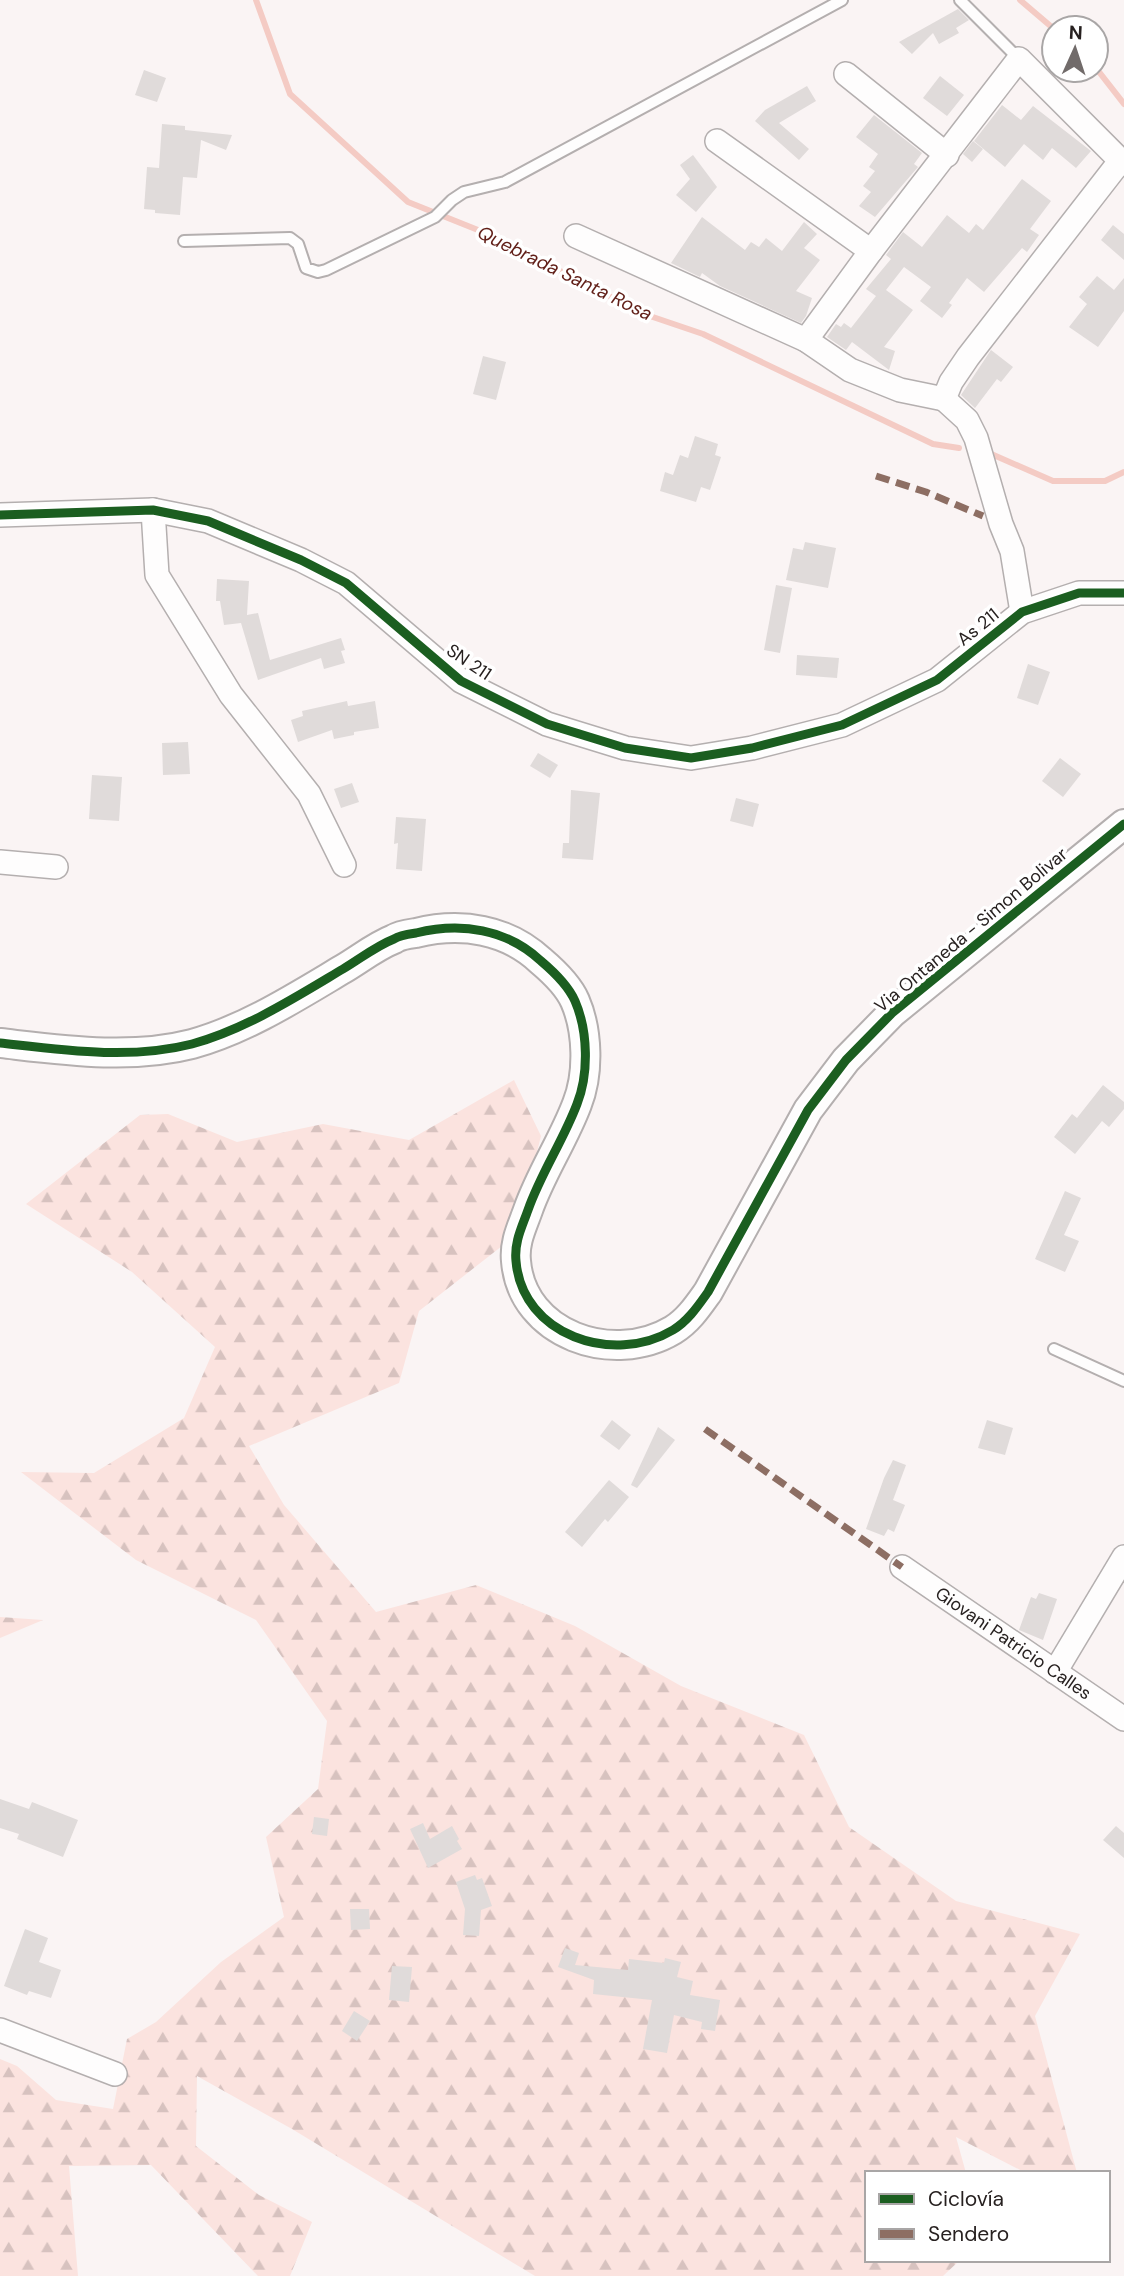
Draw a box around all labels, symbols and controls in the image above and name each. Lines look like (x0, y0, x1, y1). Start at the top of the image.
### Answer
north arrow (1040, 14, 1110, 84)
text: N (1068, 20, 1083, 45)
water label: Quebrada Santa Rosa (473, 220, 657, 326)
street label: As 211 (952, 603, 1004, 651)
street label: SN 211 (442, 638, 496, 686)
street label: Via Ontaneda - Simon Bolivar (869, 842, 1073, 1018)
street label: Giovani Patricio Calles (931, 1581, 1096, 1705)
legend (865, 2171, 1110, 2262)
text: Ciclovía (928, 2185, 1004, 2213)
text: Sendero (928, 2220, 1009, 2248)

